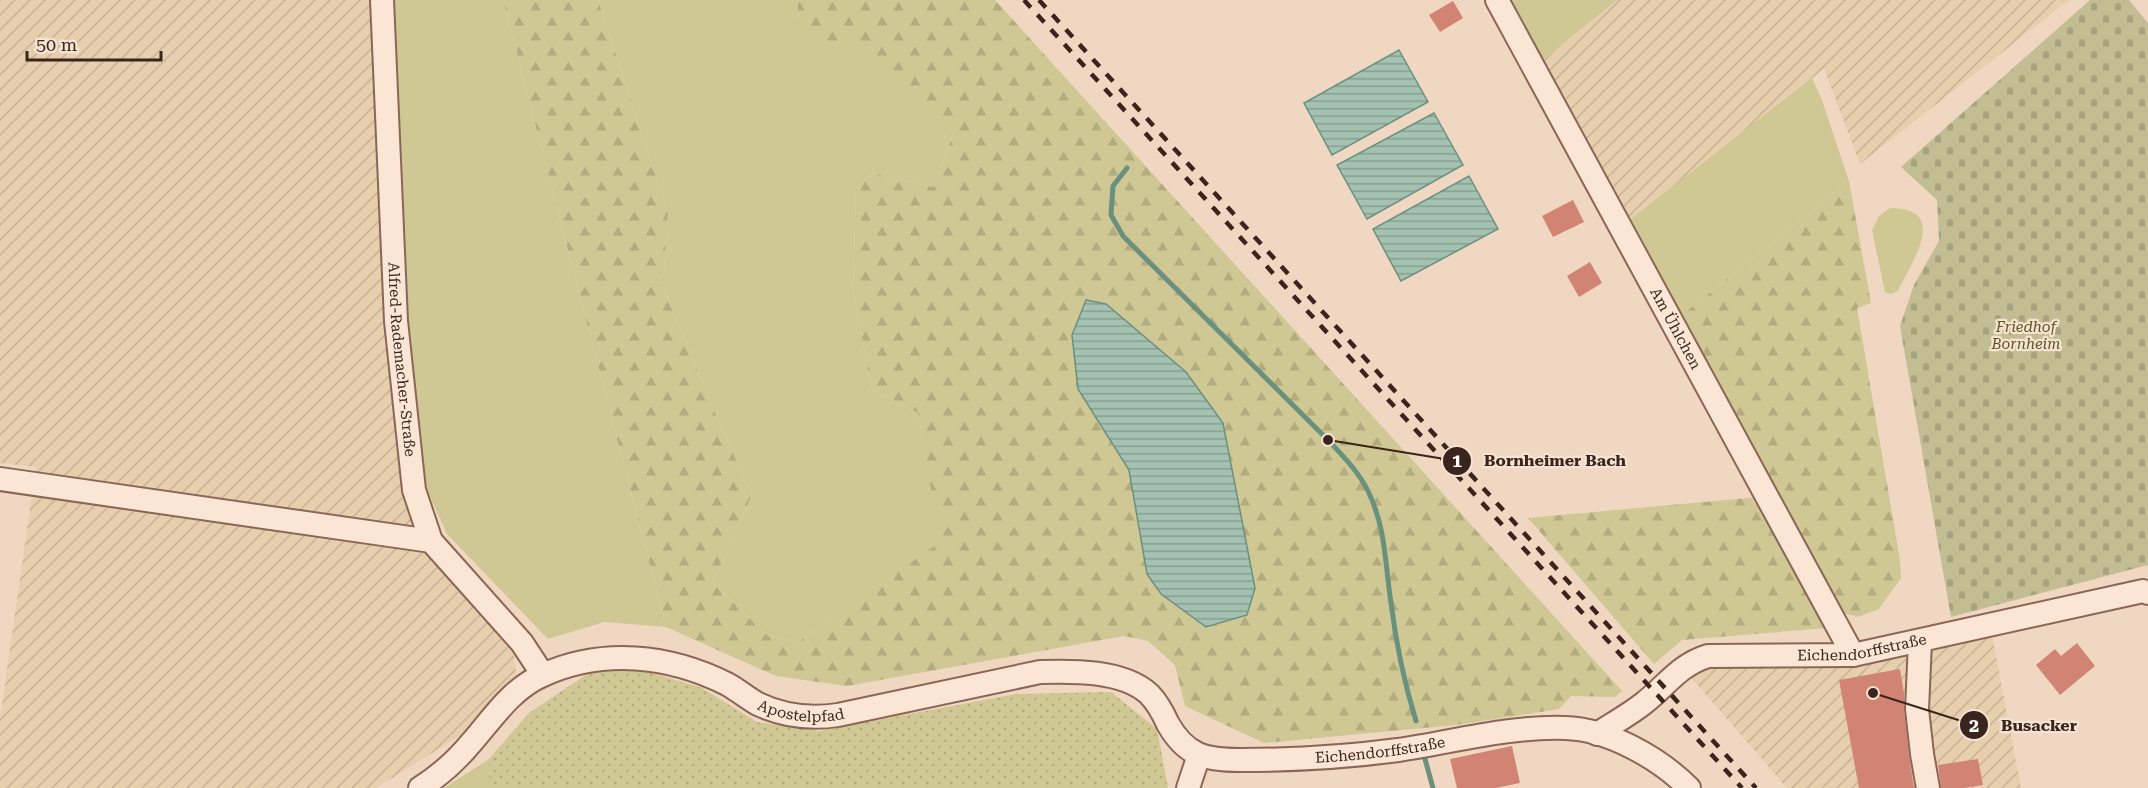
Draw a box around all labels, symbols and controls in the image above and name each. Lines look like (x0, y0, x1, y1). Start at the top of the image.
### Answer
scale bar (27, 24, 160, 62)
text: 50 m (36, 34, 77, 55)
street label: Alfred-Rademacher-Straße (384, 262, 419, 458)
street label: Am Ühlchen (1646, 285, 1705, 373)
park label: Friedhof Bornheim (1991, 318, 2060, 353)
callout: Bornheimer Bach (1442, 444, 1638, 478)
text: 1 (1452, 450, 1462, 471)
text: Bornheimer Bach (1484, 451, 1626, 470)
street label: Eichendorffstraße (1797, 630, 1928, 664)
street label: Apostelpfad (755, 696, 846, 726)
callout: Busacker (1959, 708, 2089, 742)
text: 2 (1969, 715, 1979, 736)
text: Busacker (2001, 716, 2077, 735)
street label: Eichendorffstraße (1315, 733, 1447, 767)

